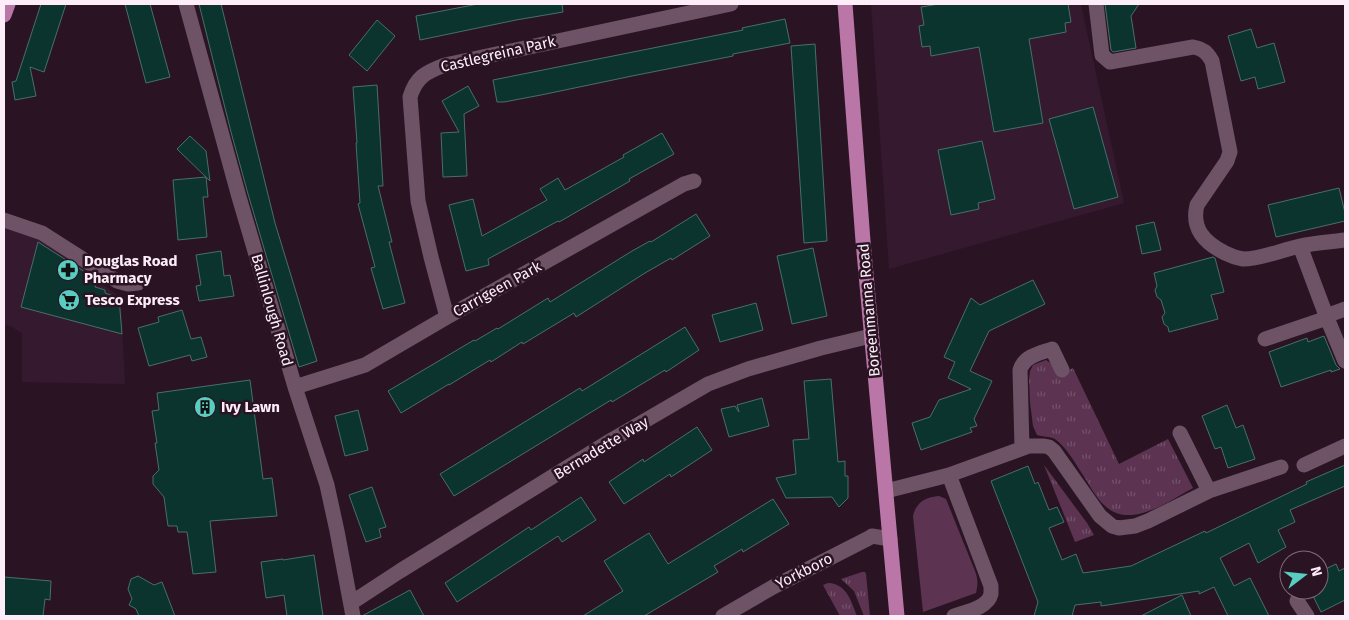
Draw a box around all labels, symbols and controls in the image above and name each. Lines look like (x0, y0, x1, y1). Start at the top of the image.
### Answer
street label: Castlegreina Park (439, 32, 557, 76)
street label: Boreenmanna Road (854, 243, 884, 377)
place label: Douglas Road Pharmacy (84, 252, 177, 287)
street label: Ballinlough Road (247, 252, 297, 368)
street label: Carrigeen Park (450, 257, 545, 321)
pharmacy icon: Douglas Road Pharmacy (56, 258, 80, 282)
supermarket icon: Tesco Express (57, 288, 81, 312)
place label: Tesco Express (85, 291, 180, 309)
building icon: Ivy Lawn (193, 395, 217, 419)
place label: Ivy Lawn (221, 398, 280, 416)
street label: Bernadette Way (550, 412, 652, 483)
street label: Yorkboro (773, 549, 835, 593)
north arrow (1279, 550, 1329, 600)
text: N (1307, 565, 1325, 578)

